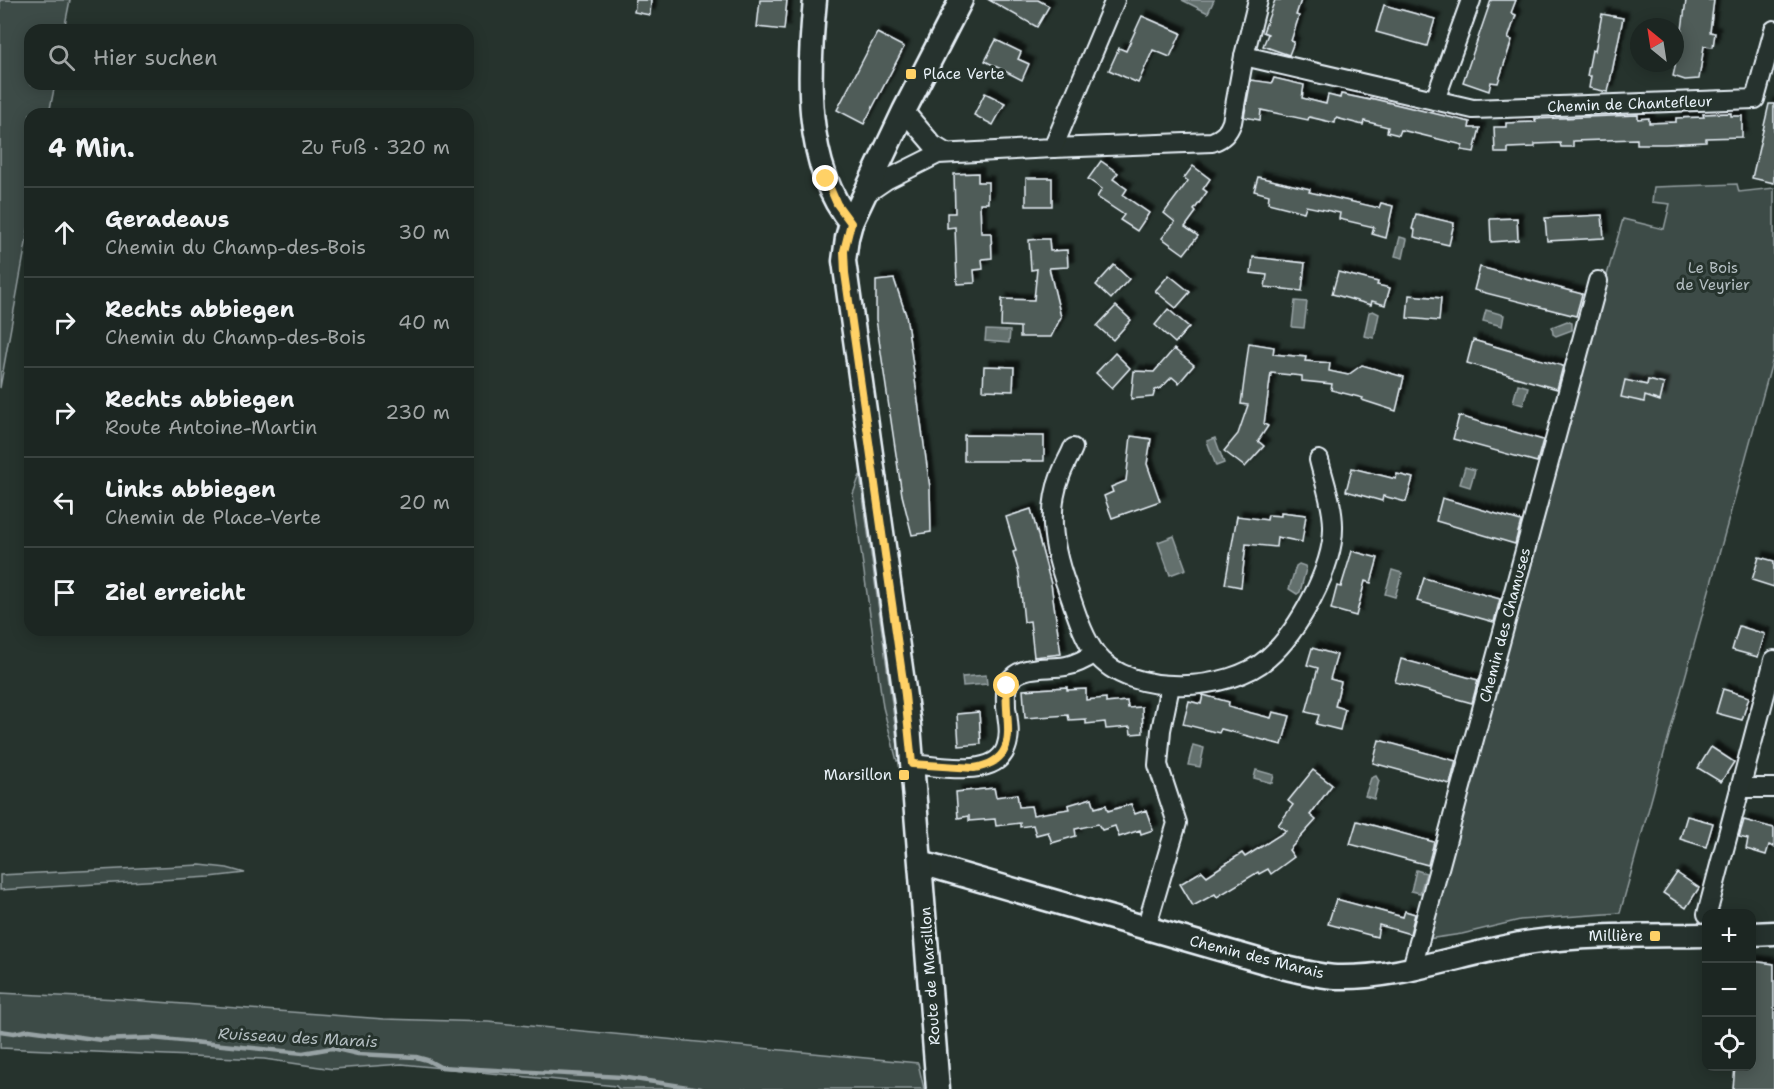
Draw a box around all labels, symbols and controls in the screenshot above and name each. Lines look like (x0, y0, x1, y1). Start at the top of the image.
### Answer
north arrow (1630, 18, 1684, 72)
search box (24, 24, 474, 90)
icon: search (45, 41, 78, 74)
text: Hier suchen (93, 43, 218, 72)
place label: Place Verte (923, 64, 1005, 84)
marker: Place Verte (904, 67, 918, 81)
street label: Chemin de Chantefleur (1547, 91, 1713, 117)
text: 4 Min. (48, 130, 135, 165)
text: Zu Fuß · 320 m (301, 134, 450, 160)
route end (812, 165, 838, 191)
text: Geradeaus (105, 205, 229, 234)
icon: ahead (48, 216, 81, 249)
text: 30 m (398, 219, 450, 245)
text: Chemin du Champ-des-Bois (105, 234, 366, 260)
park label: Le Bois de Veyrier (1676, 258, 1750, 295)
text: Rechts abbiegen (105, 295, 294, 324)
icon: right (48, 306, 81, 339)
text: 40 m (398, 309, 450, 335)
text: Chemin du Champ-des-Bois (105, 324, 366, 350)
text: Rechts abbiegen (105, 385, 294, 414)
icon: right (48, 396, 81, 429)
text: 230 m (385, 399, 450, 425)
text: Route Antoine-Martin (105, 414, 317, 440)
text: Links abbiegen (105, 475, 276, 504)
icon: left (48, 486, 81, 519)
text: 20 m (399, 489, 450, 515)
text: Chemin de Place-Verte (105, 504, 321, 530)
street label: Chemin des Chamuses (1475, 545, 1535, 705)
icon: arrive (48, 576, 81, 609)
text: Ziel erreicht (105, 578, 246, 607)
route start (993, 672, 1019, 698)
place label: Marsillon (824, 765, 892, 785)
marker: Marsillon (897, 768, 911, 782)
street label: Route de Marsillon (915, 906, 945, 1046)
map controls (1702, 909, 1756, 1071)
button: + (1702, 909, 1756, 963)
place label: Millière (1589, 926, 1643, 946)
marker: Millière (1648, 929, 1662, 943)
street label: Chemin des Marais (1188, 931, 1326, 983)
button: − (1702, 963, 1756, 1017)
button: locate (1702, 1017, 1756, 1071)
water label: Ruisseau des Marais (218, 1023, 378, 1052)

